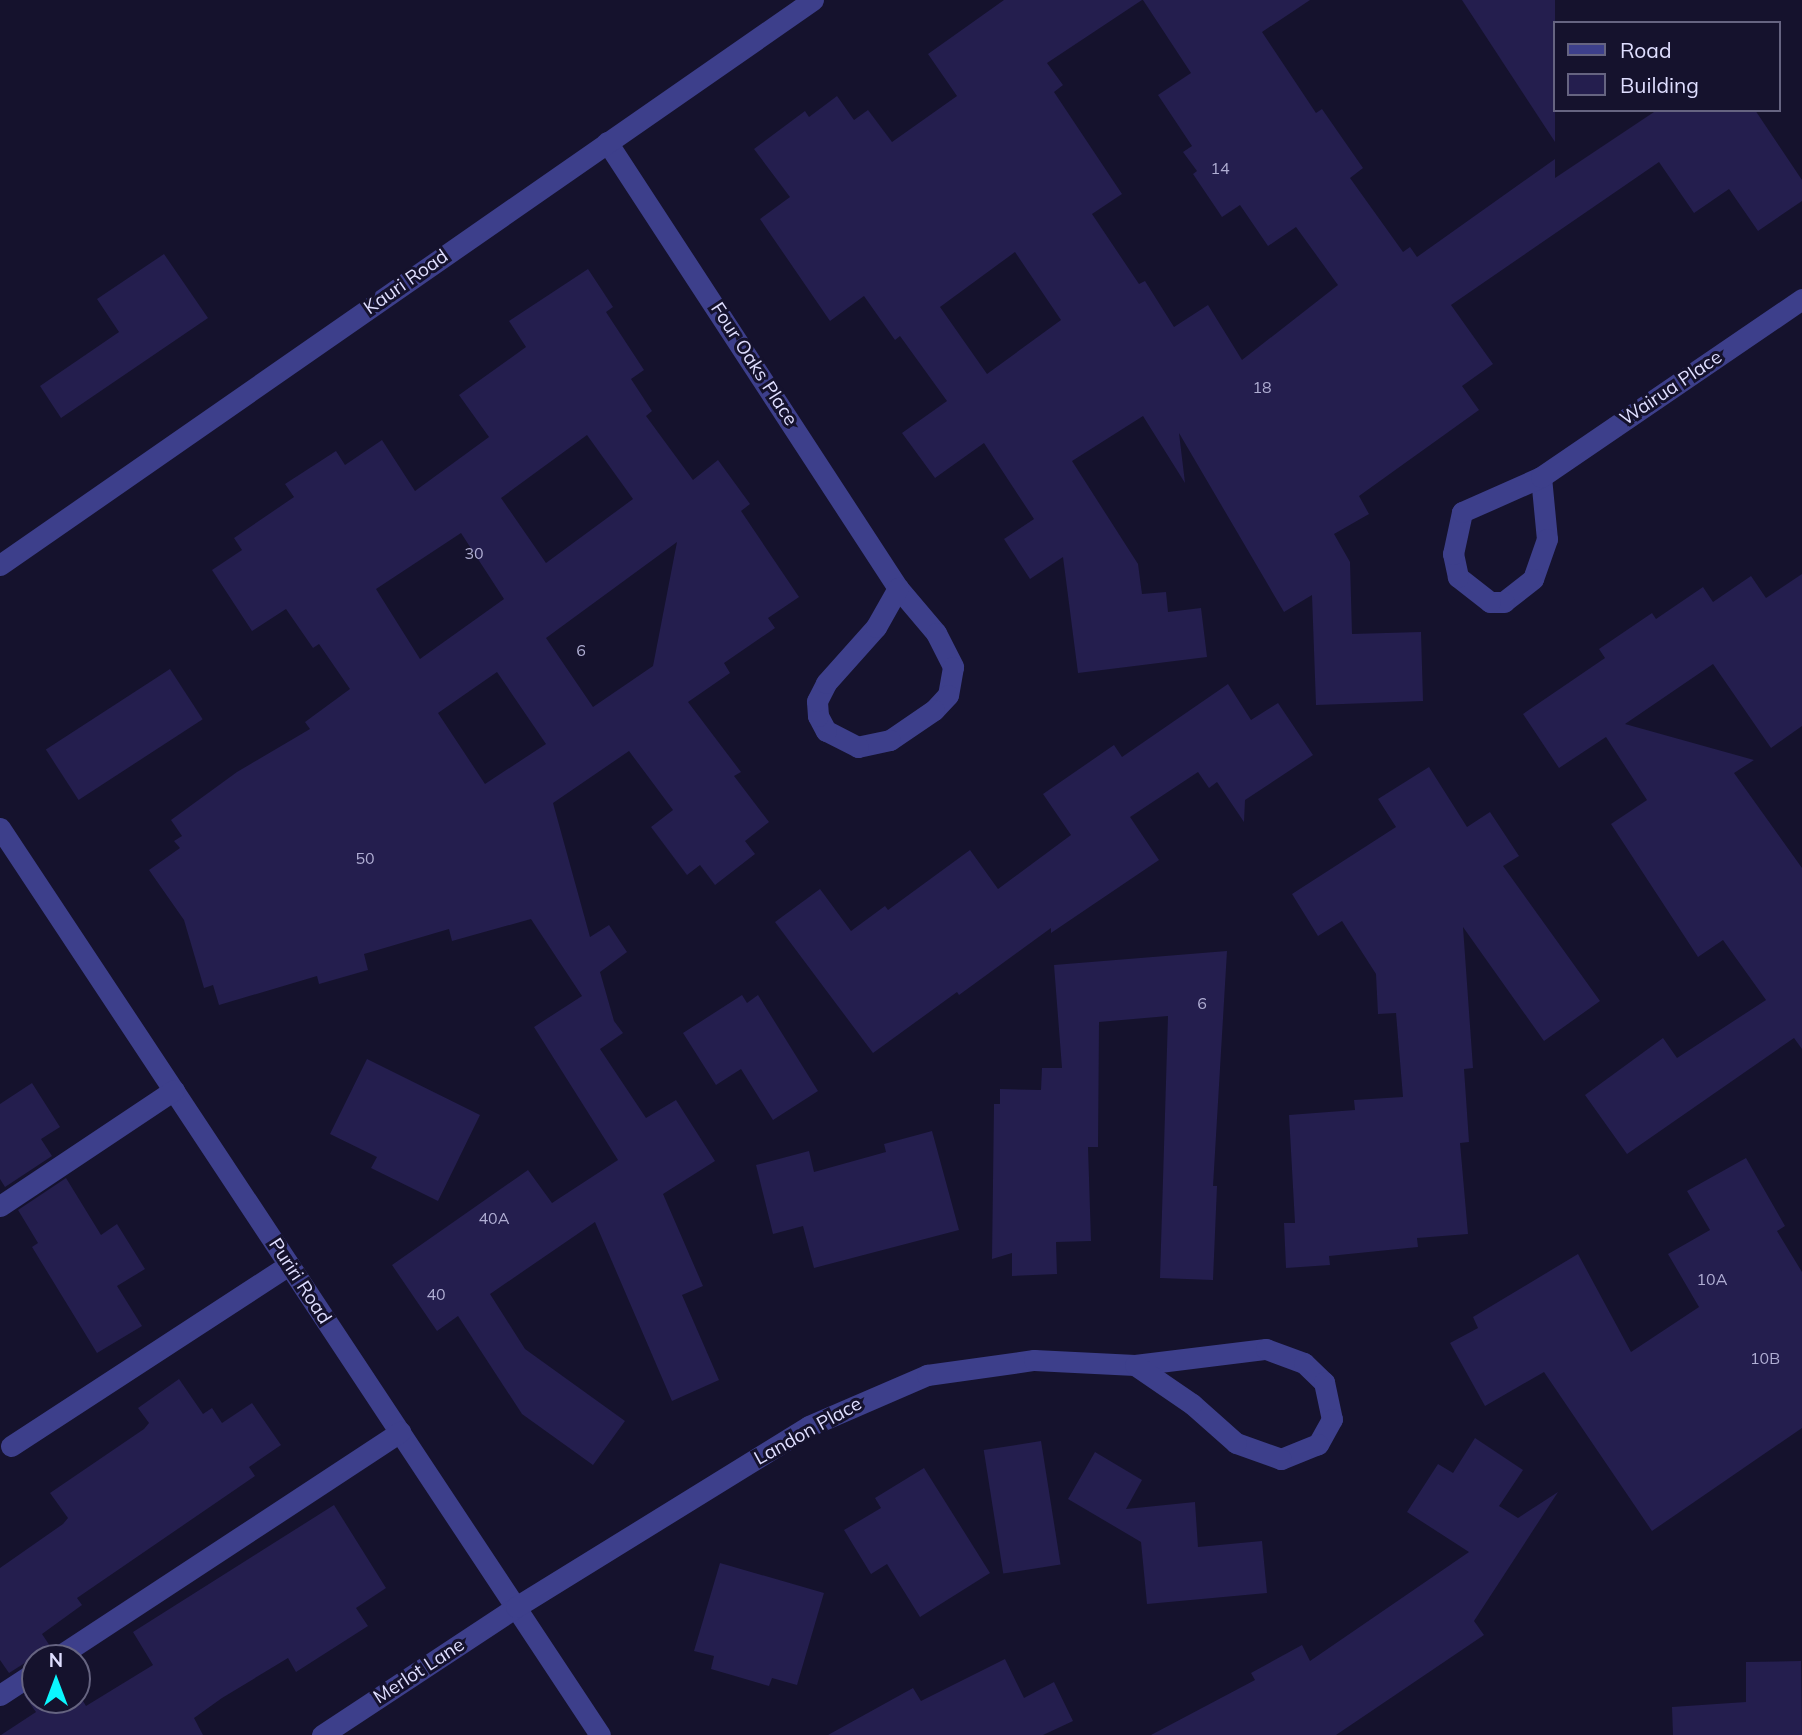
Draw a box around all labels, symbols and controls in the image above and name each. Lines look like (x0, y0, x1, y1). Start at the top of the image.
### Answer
legend (1554, 21, 1781, 112)
text: Road (1620, 37, 1671, 63)
text: Building (1620, 72, 1699, 98)
house number: 14 (1210, 158, 1230, 178)
street label: Kauri Road (360, 245, 452, 319)
street label: Four Oaks Place (706, 298, 802, 430)
street label: Wairua Place (1616, 346, 1726, 430)
house number: 18 (1252, 377, 1272, 397)
house number: 30 (464, 543, 484, 563)
house number: 6 (576, 640, 586, 660)
house number: 50 (355, 848, 375, 868)
house number: 6 (1197, 993, 1207, 1013)
house number: 40A (479, 1208, 509, 1228)
street label: Puriri Road (264, 1234, 336, 1328)
house number: 10A (1697, 1269, 1727, 1289)
house number: 40 (426, 1284, 446, 1304)
house number: 10B (1750, 1348, 1780, 1368)
street label: Landon Place (750, 1392, 866, 1470)
street label: Merlot Lane (369, 1633, 469, 1709)
north arrow (21, 1644, 91, 1714)
text: N (49, 1648, 63, 1672)

